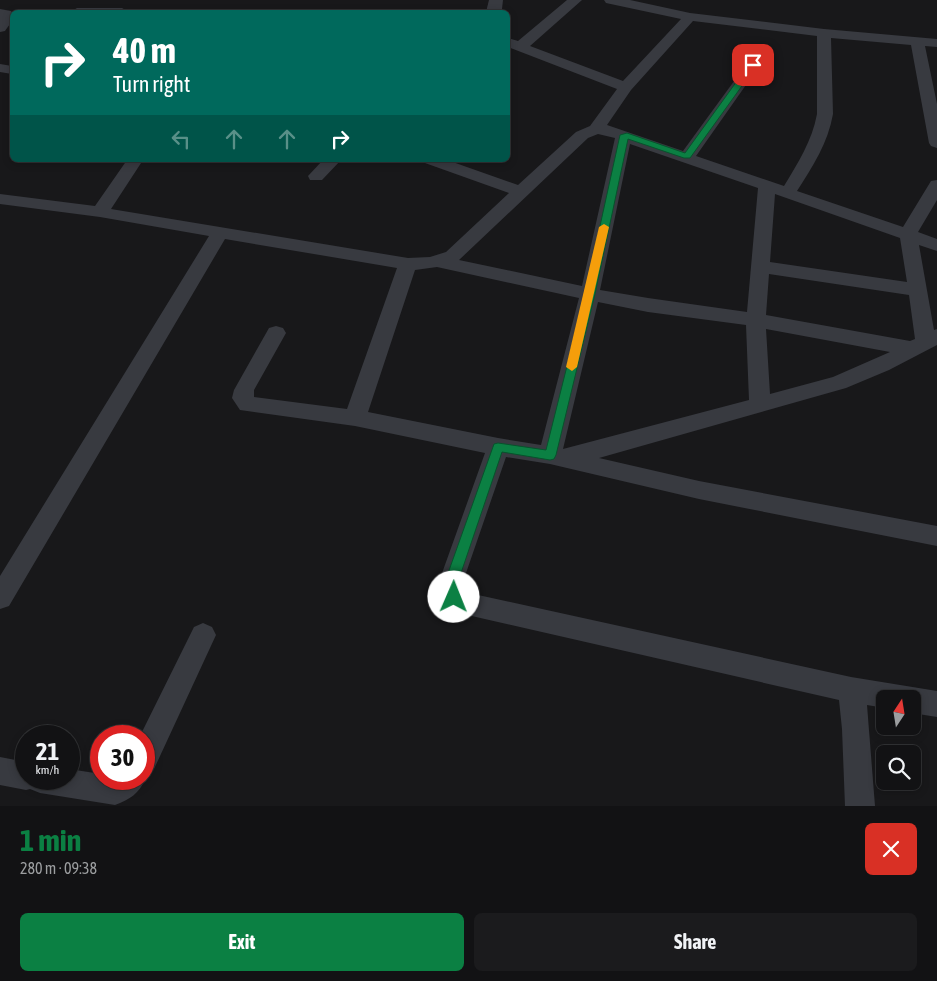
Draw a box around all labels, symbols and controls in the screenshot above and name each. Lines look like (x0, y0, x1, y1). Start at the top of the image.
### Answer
icon: right (30, 30, 95, 95)
text: 40 m (113, 30, 176, 70)
pin (732, 44, 774, 86)
icon: arrive (739, 51, 767, 79)
text: Turn right (113, 71, 190, 97)
icon: left (167, 125, 195, 153)
icon: ahead (220, 125, 248, 153)
icon: ahead (273, 125, 301, 153)
icon: right (326, 125, 354, 153)
position arrow (427, 570, 479, 622)
north arrow (876, 690, 921, 735)
map controls (876, 690, 921, 790)
speed limit sign: 30 (90, 725, 155, 790)
text: 21 (36, 737, 59, 765)
button: search (876, 745, 921, 790)
text: km/h (36, 763, 59, 777)
text: 1 min (20, 823, 81, 857)
button: close (865, 823, 917, 875)
text: 280 m · 09:38 (20, 859, 97, 877)
button: Exit (20, 913, 464, 971)
button: Share (474, 913, 917, 971)

